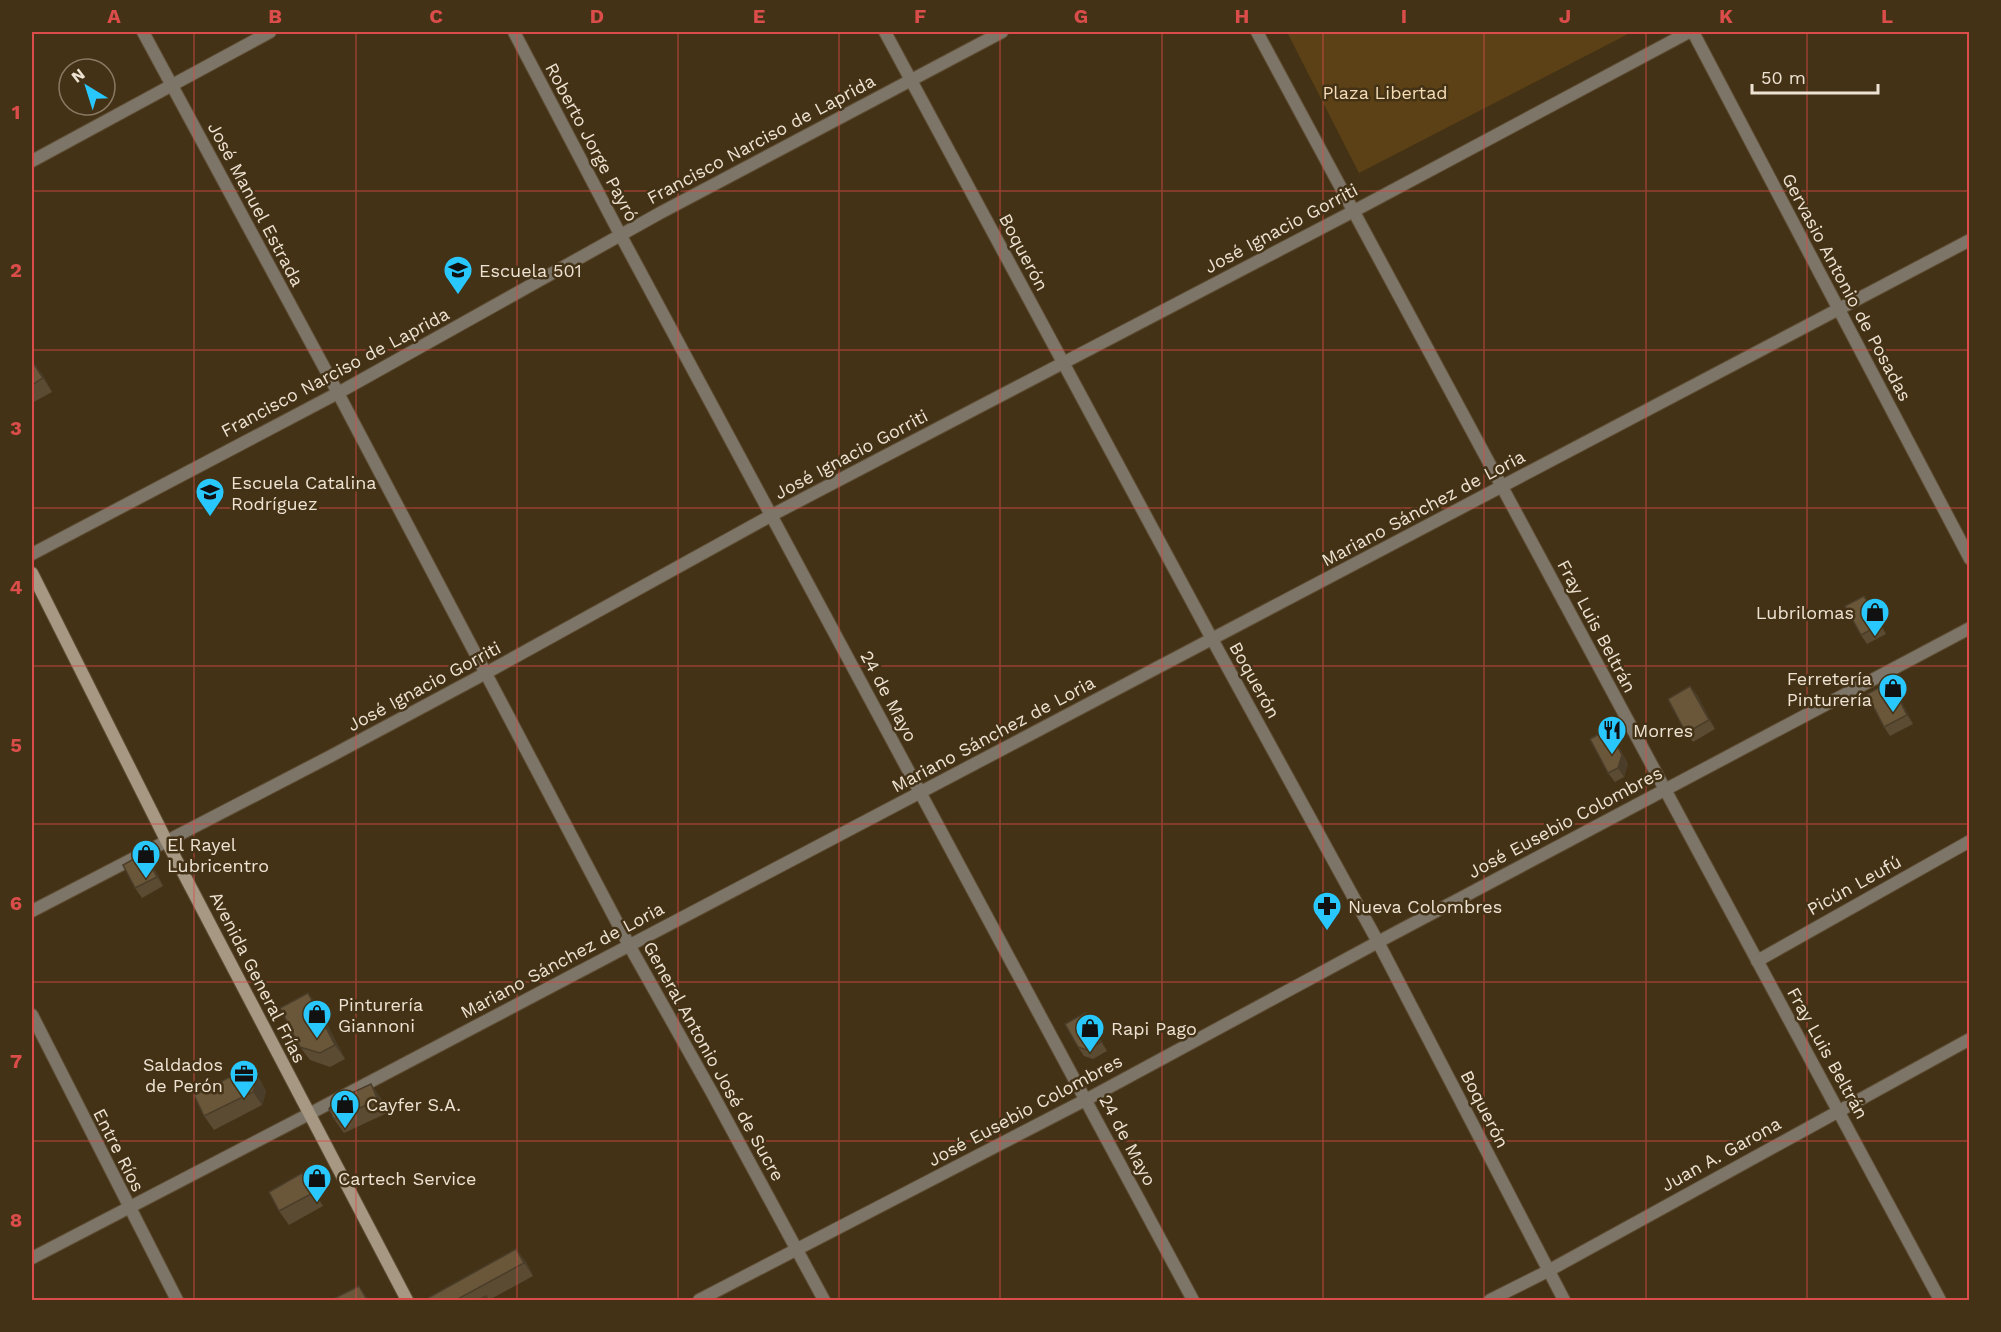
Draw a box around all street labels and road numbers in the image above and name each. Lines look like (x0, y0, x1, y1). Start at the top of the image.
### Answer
street label: Roberto Jorge Payró (541, 59, 643, 225)
street label: Francisco Narciso de Laprida (643, 70, 879, 208)
street label: José Manuel Estrada (204, 118, 308, 290)
street label: Gervasio Antonio de Posadas (1778, 170, 1916, 404)
street label: José Ignacio Gorriti (1201, 179, 1361, 277)
street label: Boquerón (995, 210, 1053, 294)
street label: Francisco Narciso de Laprida (217, 303, 453, 441)
street label: José Ignacio Gorriti (771, 405, 931, 503)
street label: Mariano Sánchez de Loria (1318, 445, 1528, 571)
street label: Fray Luis Beltrán (1553, 556, 1641, 696)
street label: José Ignacio Gorriti (344, 637, 504, 735)
street label: Boquerón (1225, 638, 1285, 722)
street label: 24 de Mayo (856, 647, 922, 745)
street label: Mariano Sánchez de Loria (888, 671, 1098, 797)
street label: José Eusebio Colombres (1464, 762, 1666, 882)
street label: Picún Leufú (1803, 851, 1905, 919)
street label: Avenida General Frías (206, 888, 310, 1066)
street label: Mariano Sánchez de Loria (457, 897, 667, 1023)
street label: General Antonio José de Sucre (639, 937, 789, 1185)
street label: Fray Luis Beltrán (1783, 983, 1873, 1123)
street label: José Eusebio Colombres (924, 1050, 1126, 1170)
street label: Boquerón (1456, 1067, 1514, 1151)
street label: 24 de Mayo (1095, 1091, 1161, 1189)
street label: Entre Ríos (89, 1105, 149, 1195)
street label: Juan A. Garona (1658, 1113, 1784, 1195)

